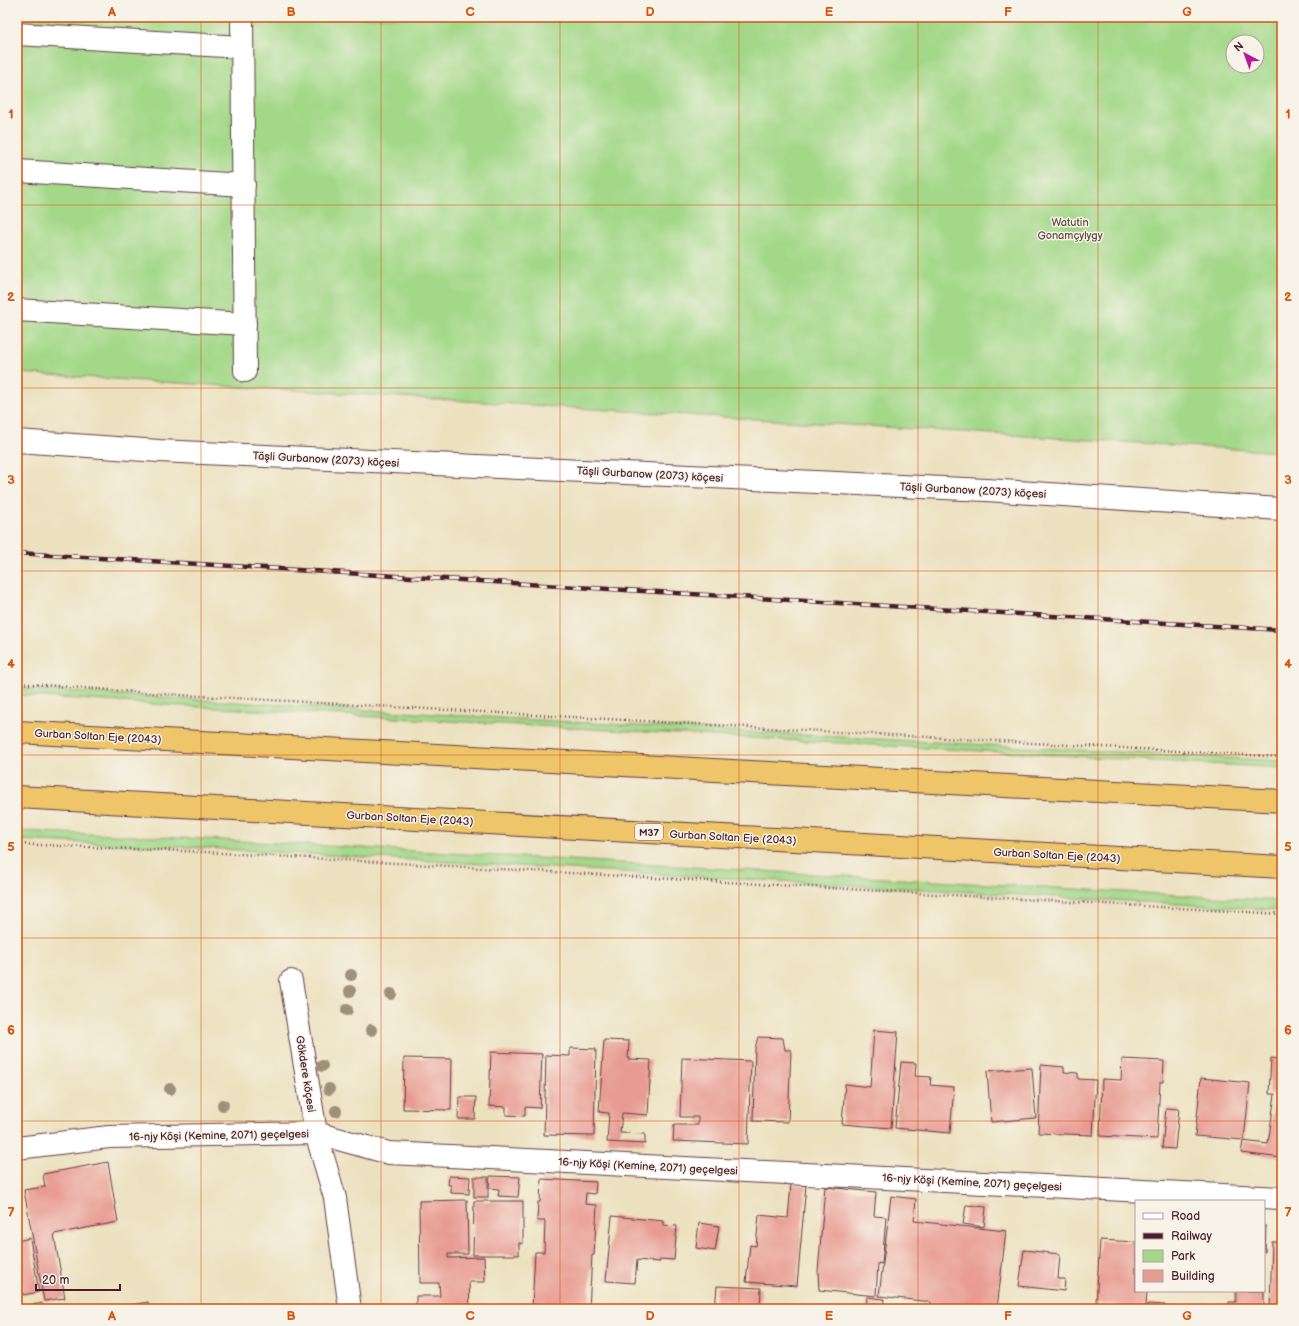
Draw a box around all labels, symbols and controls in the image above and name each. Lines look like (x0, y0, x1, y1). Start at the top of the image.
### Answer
text: A (107, 4, 116, 20)
text: B (286, 4, 296, 20)
text: C (465, 4, 475, 20)
text: D (645, 4, 655, 20)
text: E (825, 4, 834, 20)
text: F (1004, 4, 1012, 20)
text: G (1182, 4, 1192, 20)
north arrow (1225, 34, 1265, 74)
text: N (1231, 39, 1246, 54)
text: 1 (8, 106, 14, 122)
text: 1 (1285, 106, 1291, 122)
park label: Watutin Gonamçylygy (1037, 216, 1103, 242)
text: 2 (7, 289, 15, 305)
text: 2 (1284, 289, 1292, 305)
street label: Täşli Gurbanow (2073) köçesi (252, 449, 399, 470)
street label: Täşli Gurbanow (2073) köçesi (576, 464, 723, 485)
text: 3 (7, 472, 15, 488)
text: 3 (1284, 472, 1292, 488)
street label: Täşli Gurbanow (2073) köçesi (899, 480, 1046, 501)
text: 4 (7, 656, 15, 672)
text: 4 (1284, 656, 1292, 672)
street label: Gurban Soltan Eje (2043) (34, 727, 162, 746)
street label: Gurban Soltan Eje (2043) (346, 809, 474, 828)
road number: M37 (635, 824, 663, 840)
street label: Gurban Soltan Eje (2043) (669, 828, 797, 847)
text: 5 (7, 839, 15, 855)
text: 5 (1284, 839, 1292, 855)
street label: Gurban Soltan Eje (2043) (993, 846, 1121, 865)
text: 6 (7, 1022, 15, 1038)
text: 6 (1284, 1022, 1292, 1038)
street label: Gökdere köçesi (293, 1035, 318, 1113)
street label: 16-njy Köşi (Kemine, 2071) geçelgesi (129, 1127, 309, 1144)
street label: 16-njy Köşi (Kemine, 2071) geçelgesi (558, 1155, 738, 1178)
street label: 16-njy Köşi (Kemine, 2071) geçelgesi (882, 1171, 1062, 1194)
legend (1135, 1200, 1265, 1292)
text: 7 (7, 1205, 15, 1221)
text: 7 (1284, 1205, 1292, 1221)
text: Road (1171, 1209, 1200, 1224)
text: Railway (1171, 1229, 1213, 1244)
text: Park (1171, 1249, 1195, 1264)
scale bar (36, 1266, 120, 1292)
text: Building (1171, 1269, 1215, 1284)
text: 20 m (42, 1273, 69, 1288)
text: A (107, 1308, 116, 1324)
text: B (286, 1308, 296, 1324)
text: C (465, 1308, 475, 1324)
text: D (645, 1308, 655, 1324)
text: E (825, 1308, 834, 1324)
text: F (1004, 1308, 1012, 1324)
text: G (1182, 1308, 1192, 1324)

